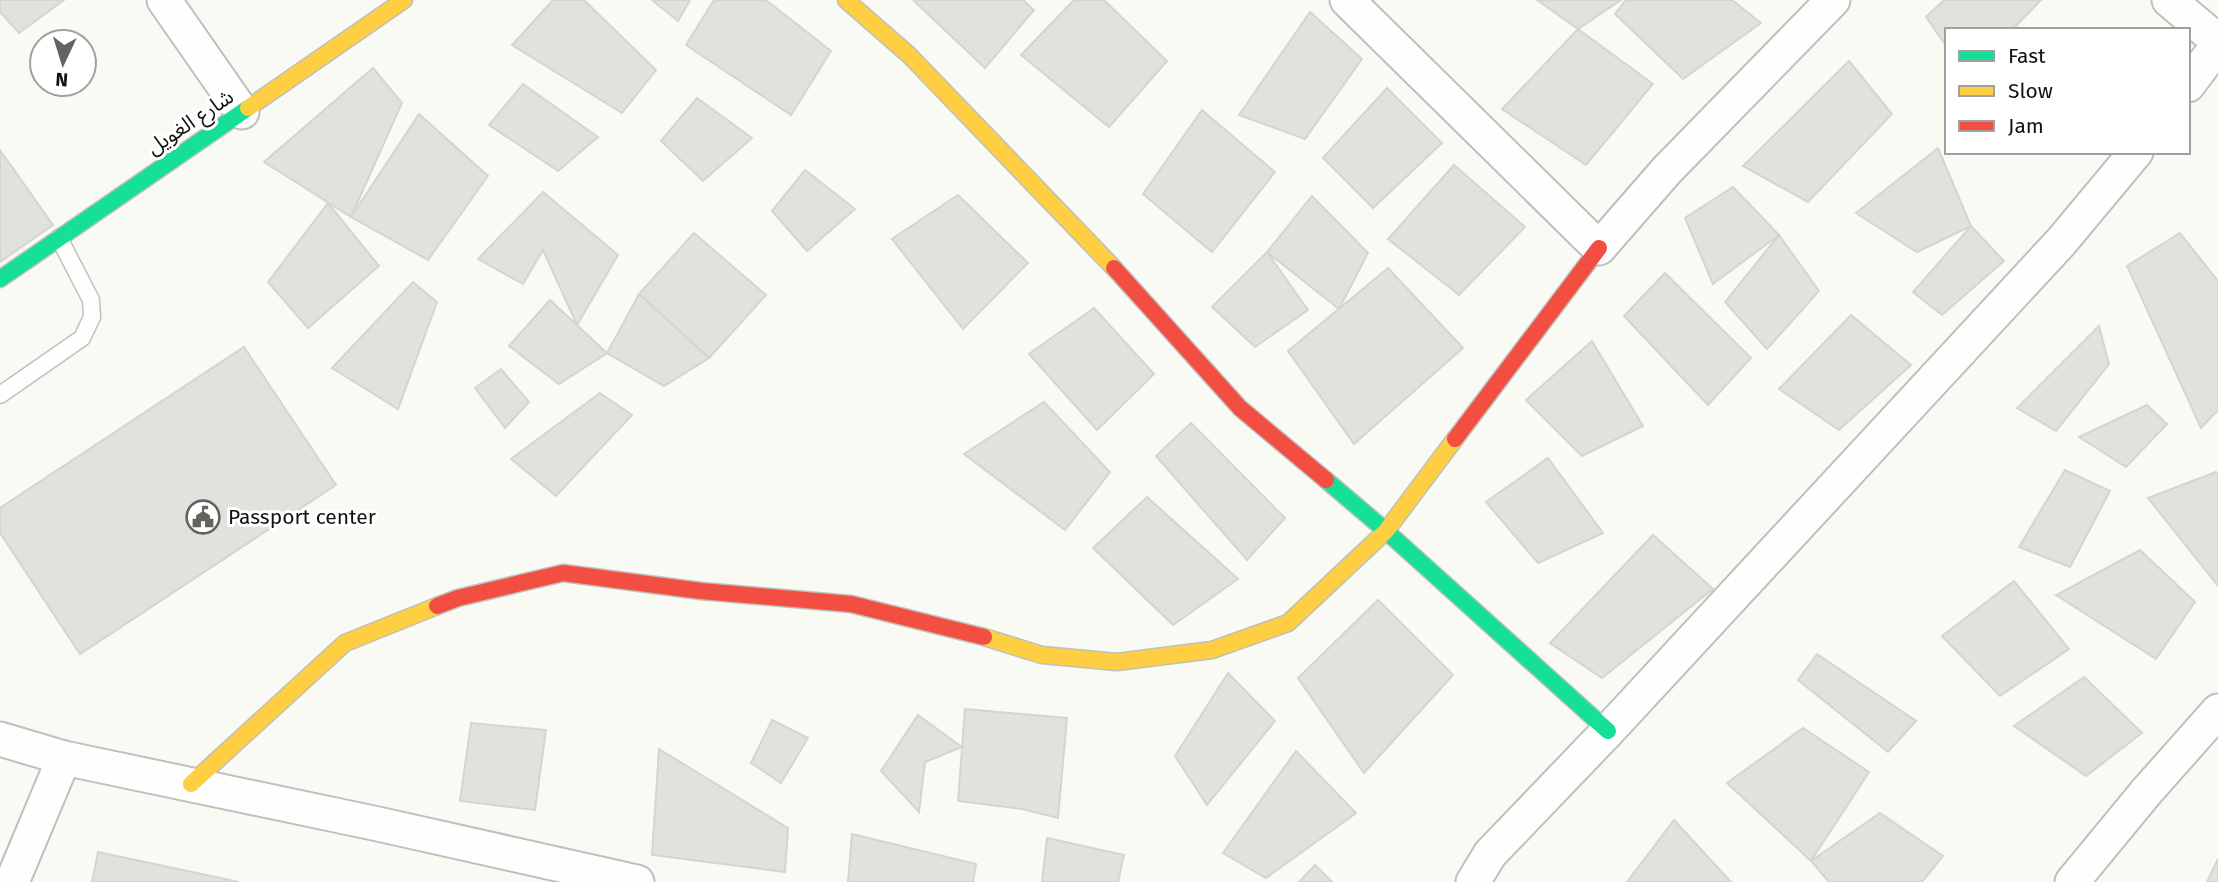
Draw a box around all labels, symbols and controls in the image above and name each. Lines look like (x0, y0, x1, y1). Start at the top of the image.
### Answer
north arrow (28, 28, 98, 98)
legend (1945, 28, 2190, 154)
text: Fast (2008, 43, 2046, 69)
text: N (55, 68, 69, 91)
text: Slow (2008, 78, 2053, 104)
street label: شارع الغويل (142, 83, 240, 162)
text: Jam (2008, 113, 2044, 139)
public building icon: Passport center (184, 498, 222, 536)
place label: Passport center (228, 504, 376, 530)

